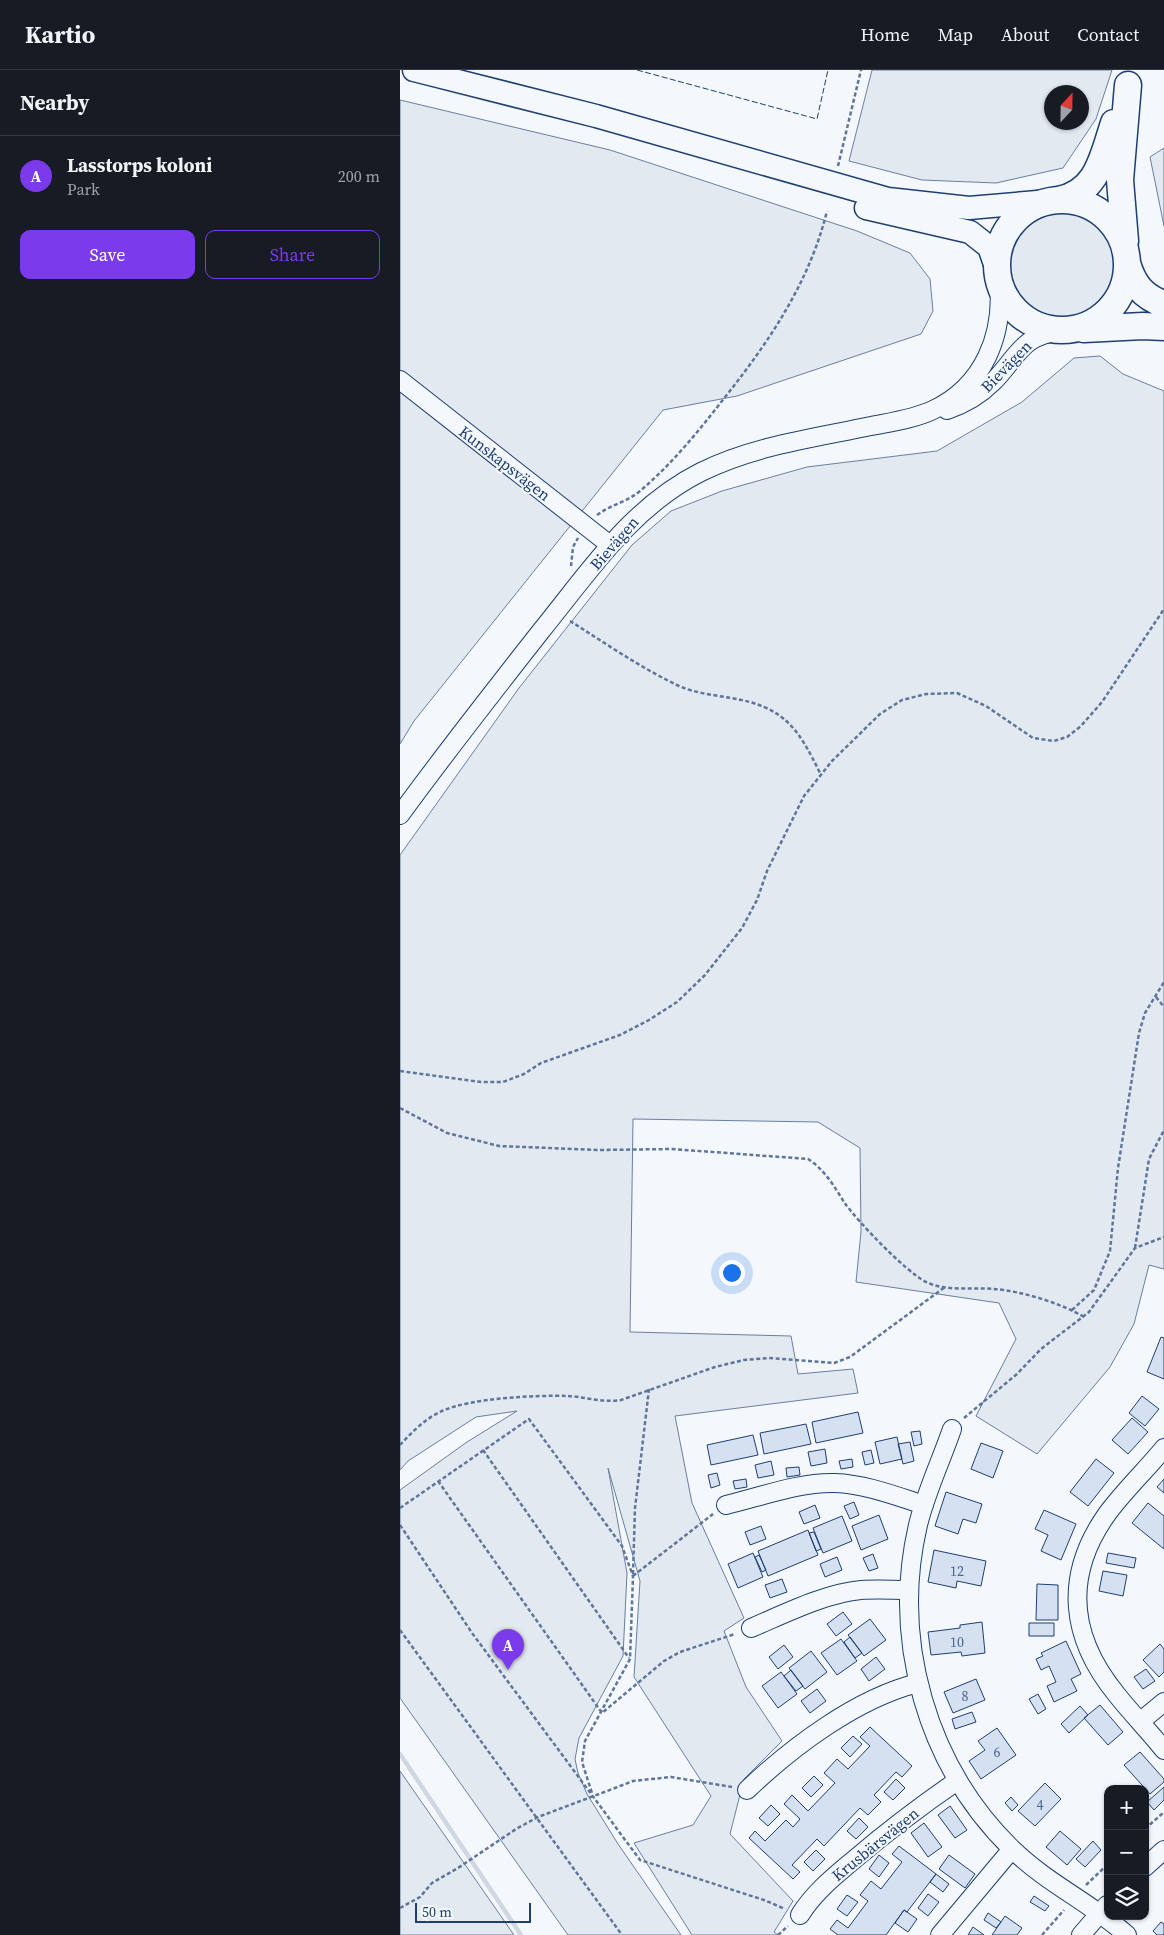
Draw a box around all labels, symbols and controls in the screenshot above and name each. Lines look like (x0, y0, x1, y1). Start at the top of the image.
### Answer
text: Kartio (25, 18, 95, 51)
text: Home (861, 22, 910, 47)
text: Map (938, 22, 973, 47)
text: About (1001, 22, 1049, 47)
text: Contact (1077, 22, 1139, 47)
north arrow (1044, 85, 1089, 130)
text: Nearby (20, 88, 90, 117)
text: Lasstorps koloni (67, 152, 212, 178)
text: A (31, 165, 41, 187)
text: 200 m (338, 165, 380, 187)
text: Park (67, 178, 100, 200)
button: Save (20, 230, 195, 279)
button: Share (205, 230, 380, 279)
street label: Bievägen (976, 335, 1037, 397)
street label: Kunskapsvägen (455, 420, 556, 506)
street label: Bievägen (584, 511, 644, 575)
your location (719, 1260, 745, 1286)
house number: 12 (950, 1561, 964, 1581)
pin: A (492, 1629, 524, 1670)
house number: 10 (950, 1632, 964, 1652)
house number: 8 (962, 1686, 969, 1706)
house number: 6 (994, 1742, 1001, 1762)
map controls (1104, 1785, 1149, 1920)
button: + (1104, 1785, 1149, 1830)
house number: 4 (1037, 1795, 1044, 1815)
street label: Krusbärsvägen (827, 1802, 923, 1886)
button: − (1104, 1830, 1149, 1875)
button: layers (1104, 1875, 1149, 1920)
scale bar (415, 1900, 531, 1923)
text: 50 m (422, 1902, 452, 1922)

